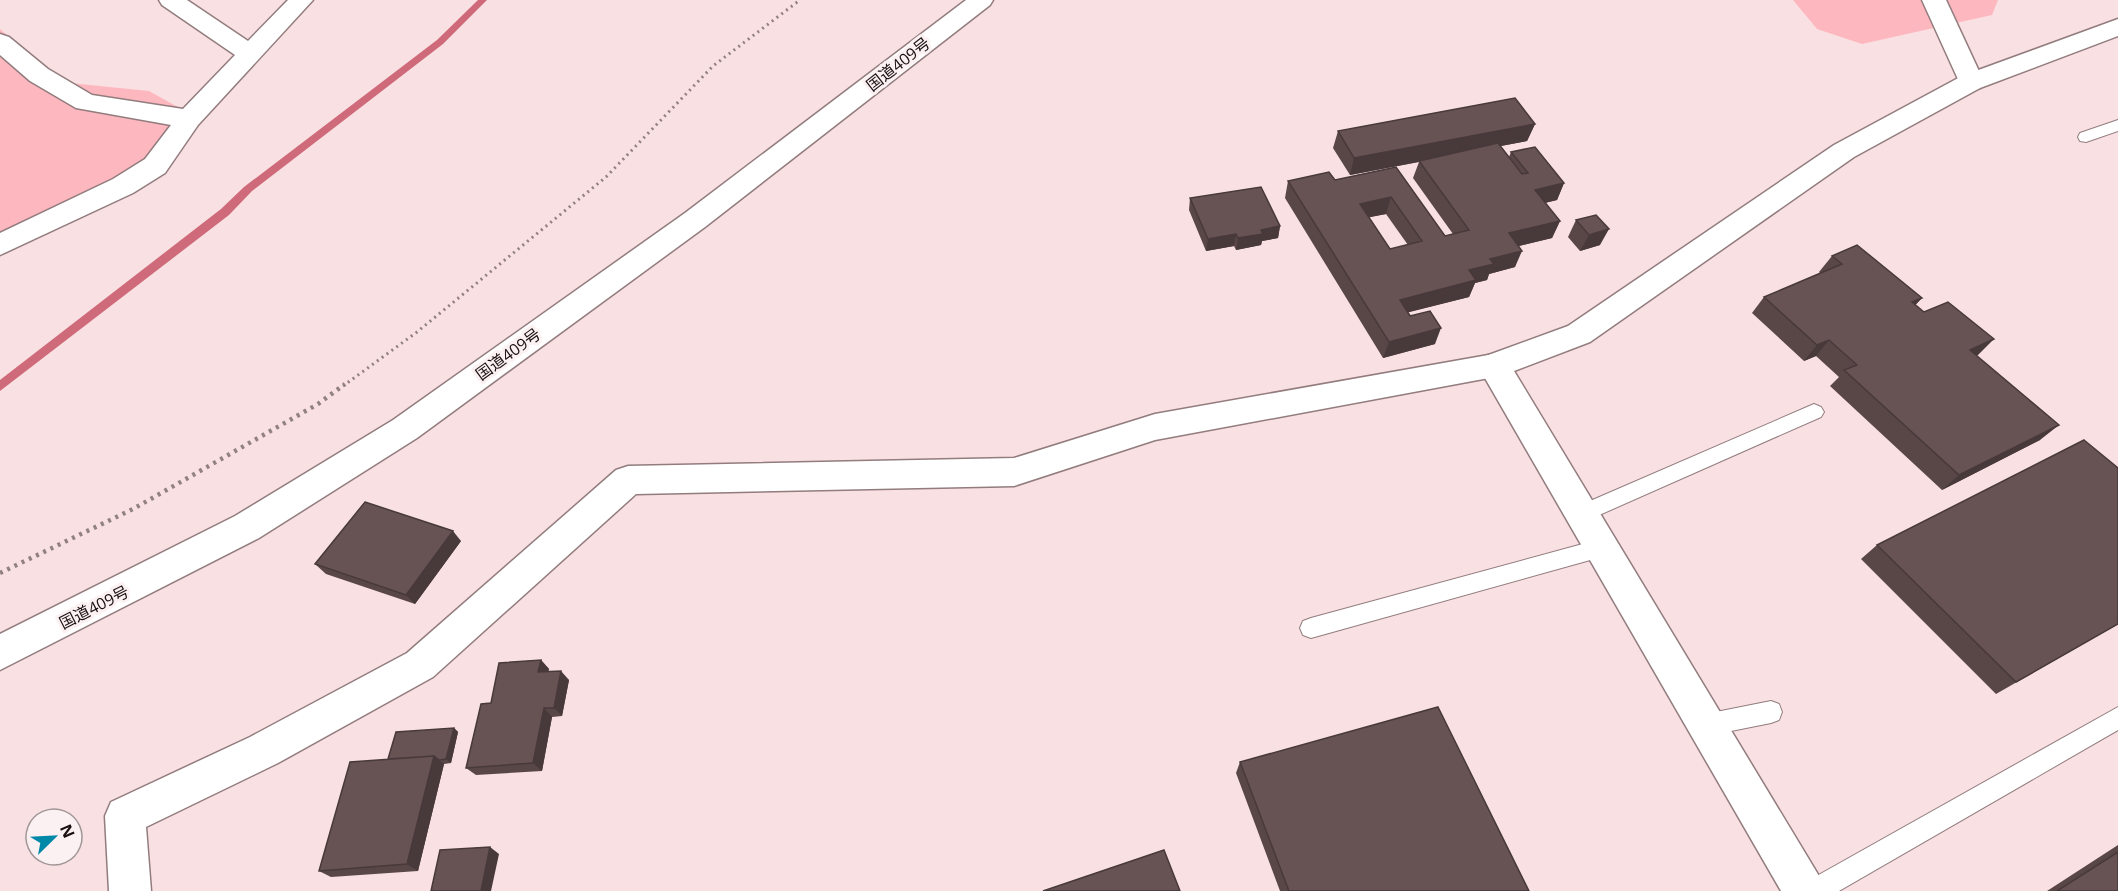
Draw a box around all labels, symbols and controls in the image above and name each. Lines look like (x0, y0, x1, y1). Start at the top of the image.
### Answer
street label: 国道409号 (861, 32, 935, 96)
street label: 国道409号 (471, 323, 545, 385)
street label: 国道409号 (55, 580, 133, 634)
north arrow (24, 807, 84, 867)
text: N (55, 820, 80, 841)

